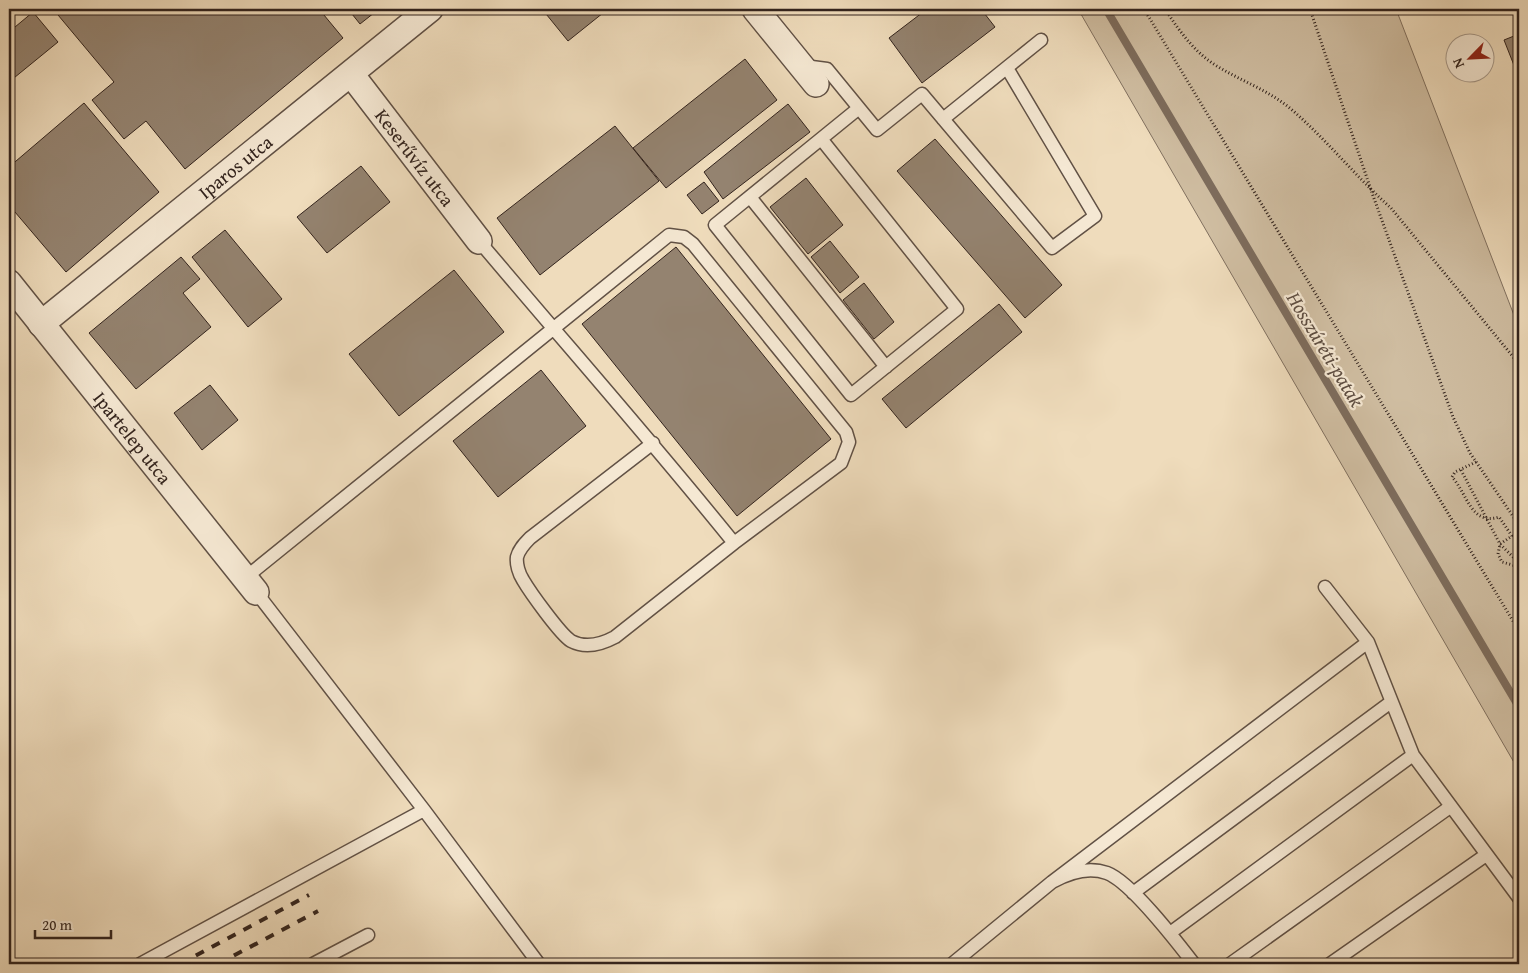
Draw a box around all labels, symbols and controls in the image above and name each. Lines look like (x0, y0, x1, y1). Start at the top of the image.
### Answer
north arrow (1446, 32, 1496, 82)
text: N (1447, 54, 1469, 72)
street label: Keserűvíz utca (368, 103, 461, 212)
street label: Iparos utca (192, 128, 279, 205)
water label: Hosszúréti-patak (1280, 285, 1372, 413)
street label: Ipartelep utca (87, 385, 178, 490)
scale bar (35, 908, 111, 940)
text: 20 m (42, 914, 73, 935)

